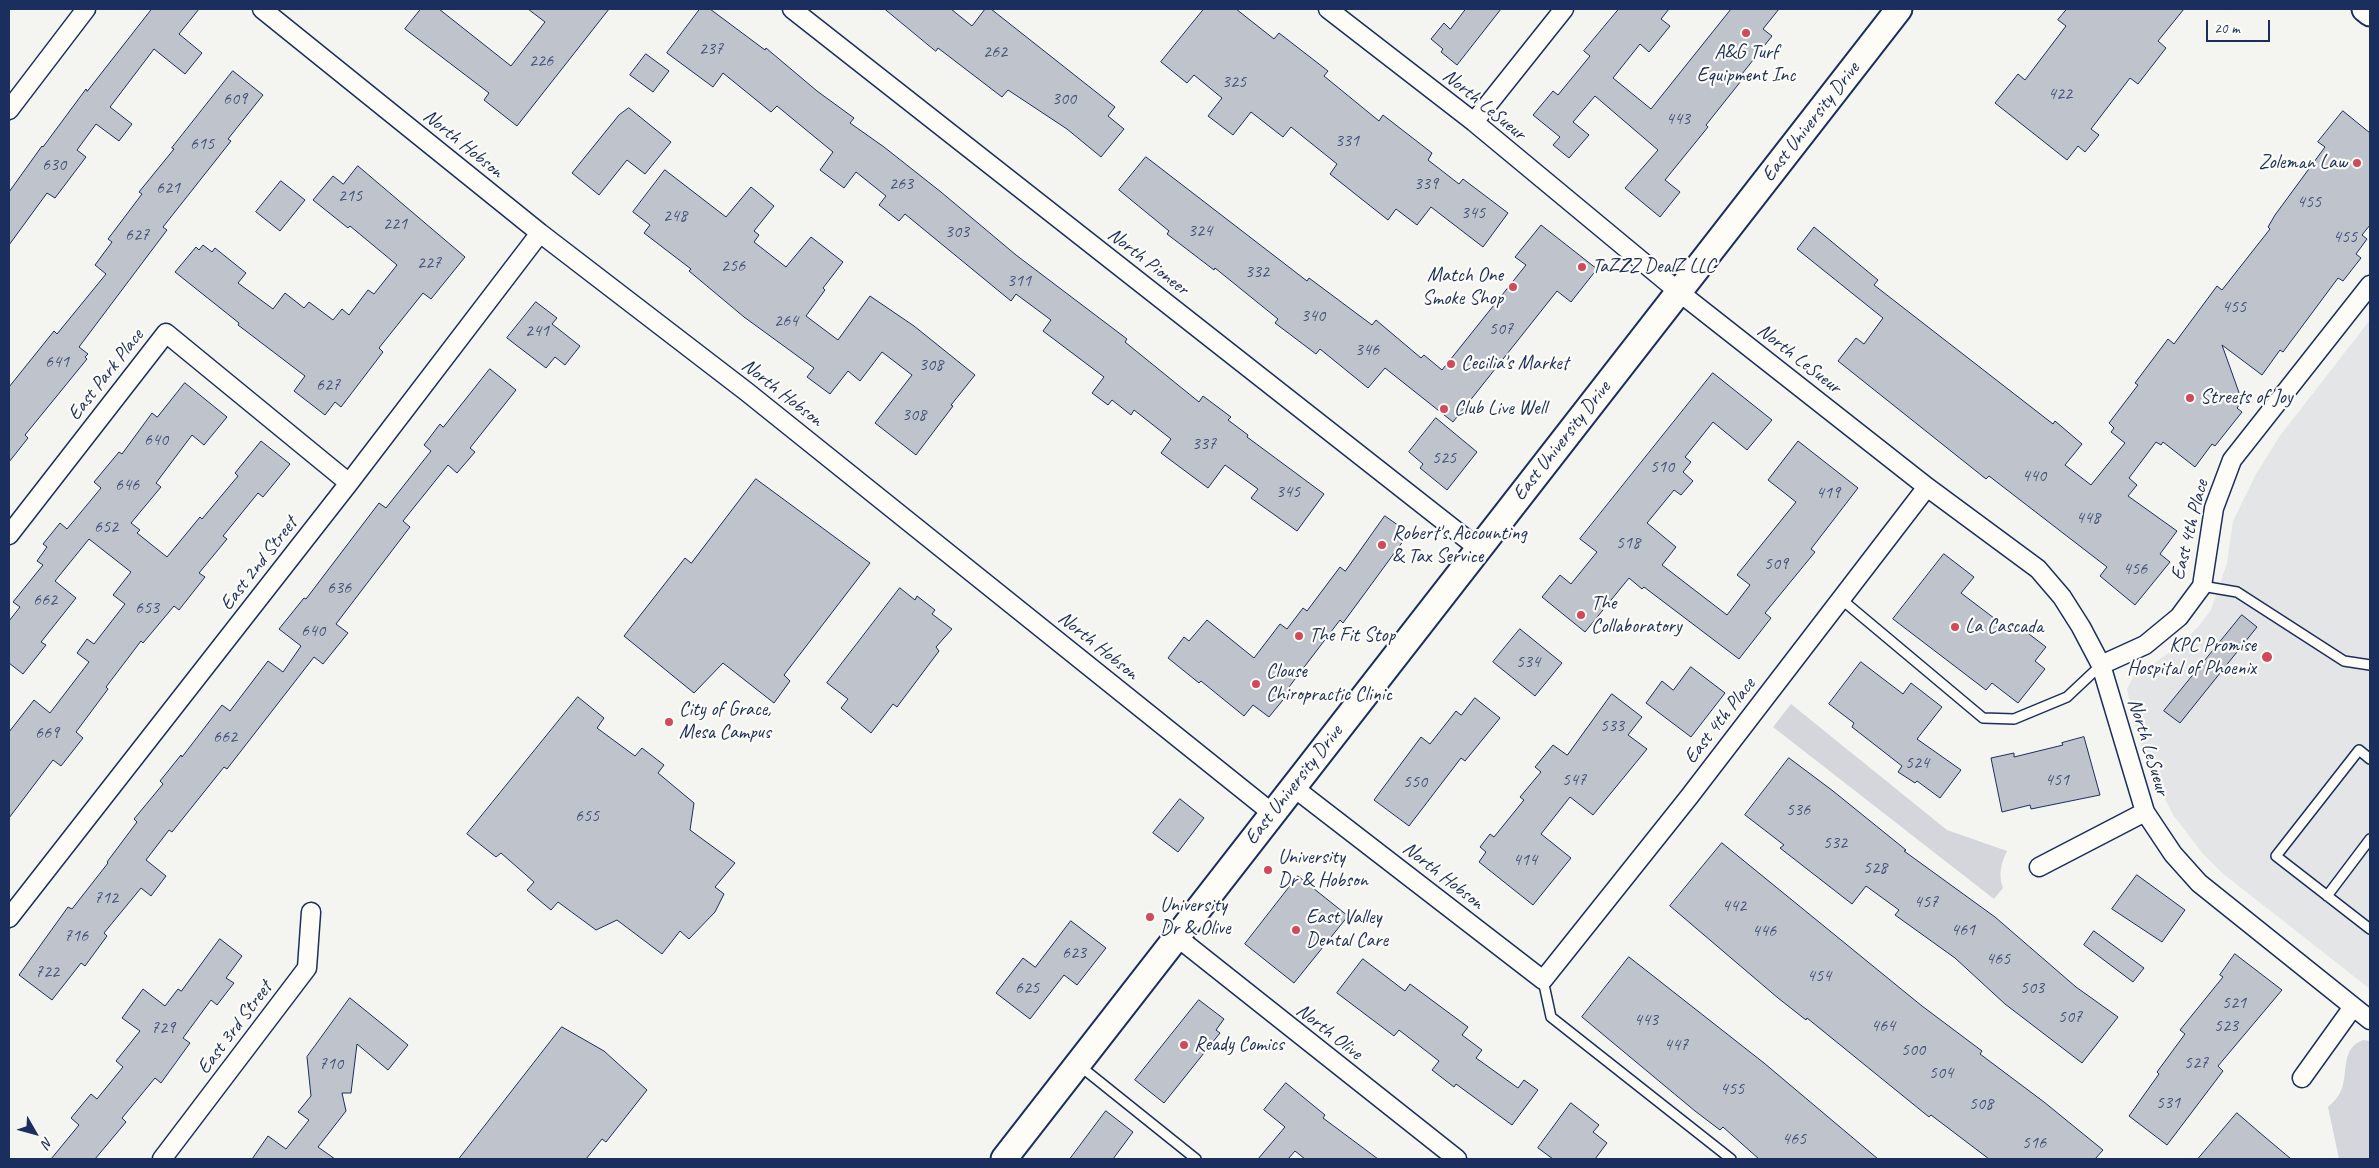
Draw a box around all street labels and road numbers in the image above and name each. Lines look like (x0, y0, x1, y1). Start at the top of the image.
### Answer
street label: East University Drive (1757, 57, 1865, 187)
street label: North LeSueur (1438, 64, 1530, 146)
street label: North Hobson (418, 104, 508, 184)
street label: North Pioneer (1103, 223, 1193, 301)
street label: North LeSueur (1752, 319, 1846, 399)
street label: East Park Place (63, 325, 149, 425)
street label: North Hobson (737, 354, 827, 432)
street label: East University Drive (1508, 376, 1616, 506)
street label: East 4th Place (2166, 477, 2214, 583)
street label: East 2nd Street (215, 513, 303, 615)
street label: North Hobson (1053, 606, 1143, 686)
street label: East 4th Place (1679, 673, 1761, 769)
street label: North LeSueur (2122, 696, 2174, 798)
street label: East University Drive (1240, 720, 1348, 850)
street label: North Hobson (1398, 837, 1488, 915)
street label: East 3rd Street (192, 977, 278, 1079)
street label: North Olive (1291, 999, 1367, 1065)

